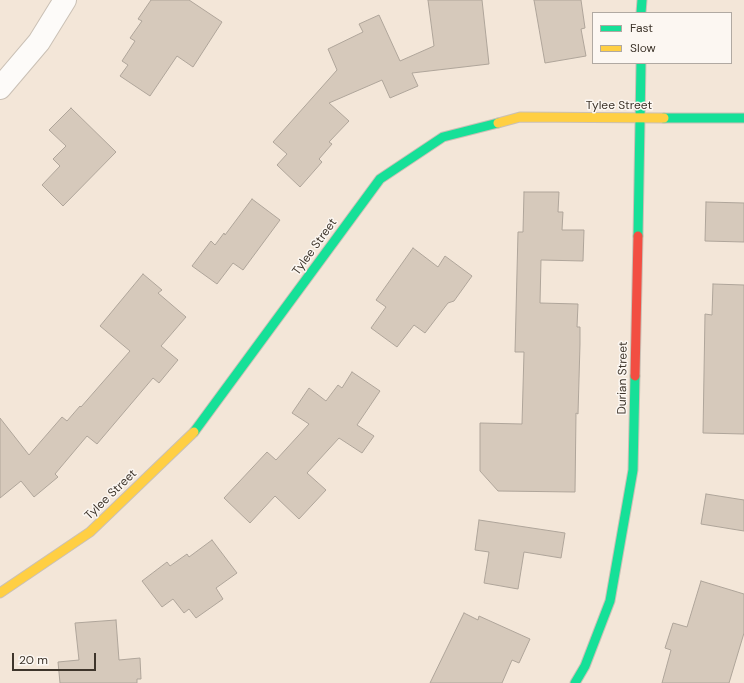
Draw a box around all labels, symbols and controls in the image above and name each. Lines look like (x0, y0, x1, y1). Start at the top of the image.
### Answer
legend (592, 12, 732, 64)
text: Fast (630, 20, 653, 36)
text: Slow (630, 40, 656, 56)
street label: Tylee Street (586, 99, 652, 113)
street label: Tylee Street (290, 216, 340, 278)
street label: Durian Street (615, 341, 631, 415)
street label: Tylee Street (82, 467, 140, 523)
scale bar (14, 645, 98, 671)
text: 20 m (19, 652, 48, 668)

